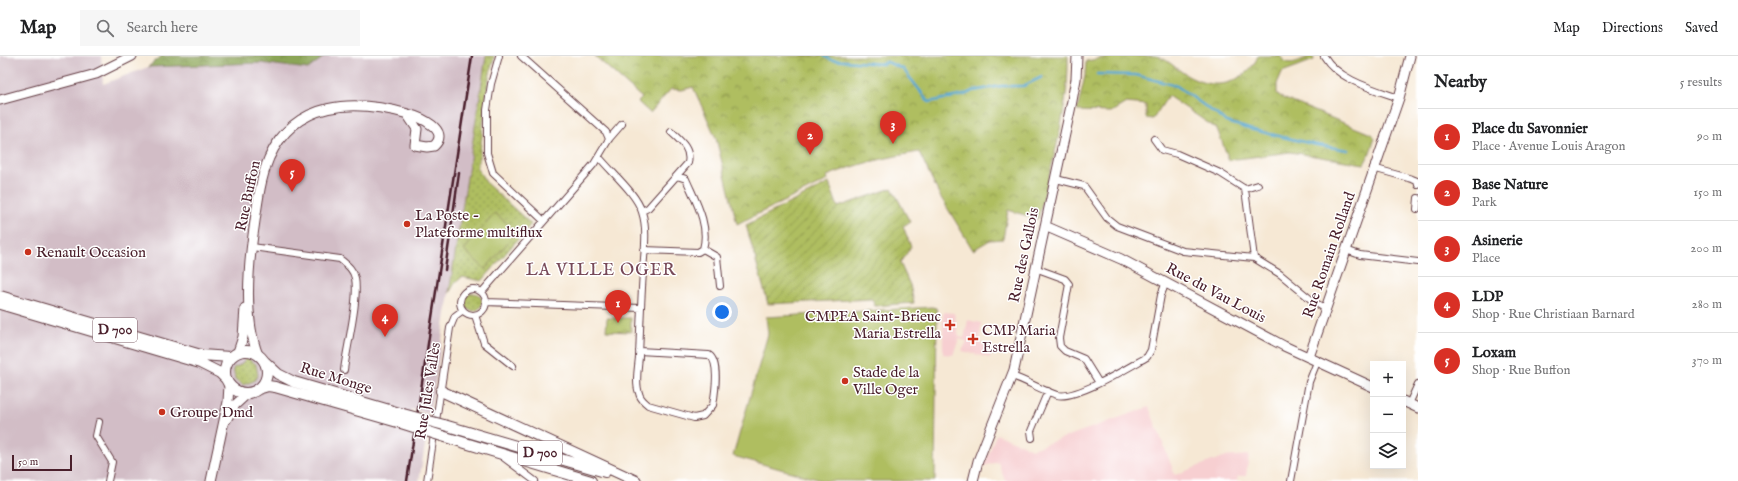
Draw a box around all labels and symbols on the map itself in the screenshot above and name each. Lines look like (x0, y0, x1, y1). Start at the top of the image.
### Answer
pin: 3 (880, 111, 906, 144)
pin: 2 (797, 122, 823, 155)
street label: Rue Buffon (231, 159, 265, 233)
pin: 5 (279, 159, 305, 192)
street label: Rue Romain Rolland (1299, 189, 1360, 321)
place label: La Poste - Plateforme multiflux (415, 206, 543, 242)
street label: Rue des Gallois (1005, 206, 1043, 304)
marker: La Poste - Plateforme multiflux (402, 219, 412, 229)
place label: Renault Occasion (36, 243, 146, 262)
marker: Renault Occasion (23, 247, 33, 257)
street label: Rue du Vau Louis (1163, 259, 1269, 327)
district label: LA VILLE OGER (526, 260, 676, 281)
pin: 1 (605, 290, 631, 323)
your location (712, 302, 732, 322)
pin: 4 (372, 304, 398, 337)
place label: CMPEA Saint-Brieuc Maria Estrella (805, 307, 942, 343)
road number: D 700 (93, 318, 137, 342)
marker: CMPEA Saint-Brieuc Maria Estrella (944, 319, 956, 331)
place label: CMP Maria Estrella (982, 321, 1056, 357)
marker: CMP Maria Estrella (967, 333, 979, 345)
street label: Rue Jules Vallès (411, 341, 445, 441)
street label: Rue Monge (298, 358, 374, 398)
place label: Stade de la Ville Oger (852, 363, 920, 399)
marker: Stade de la Ville Oger (840, 376, 850, 386)
place label: Groupe Dmd (170, 403, 254, 422)
marker: Groupe Dmd (157, 407, 167, 417)
road number: D 700 (518, 441, 562, 465)
scale bar (12, 453, 72, 472)

